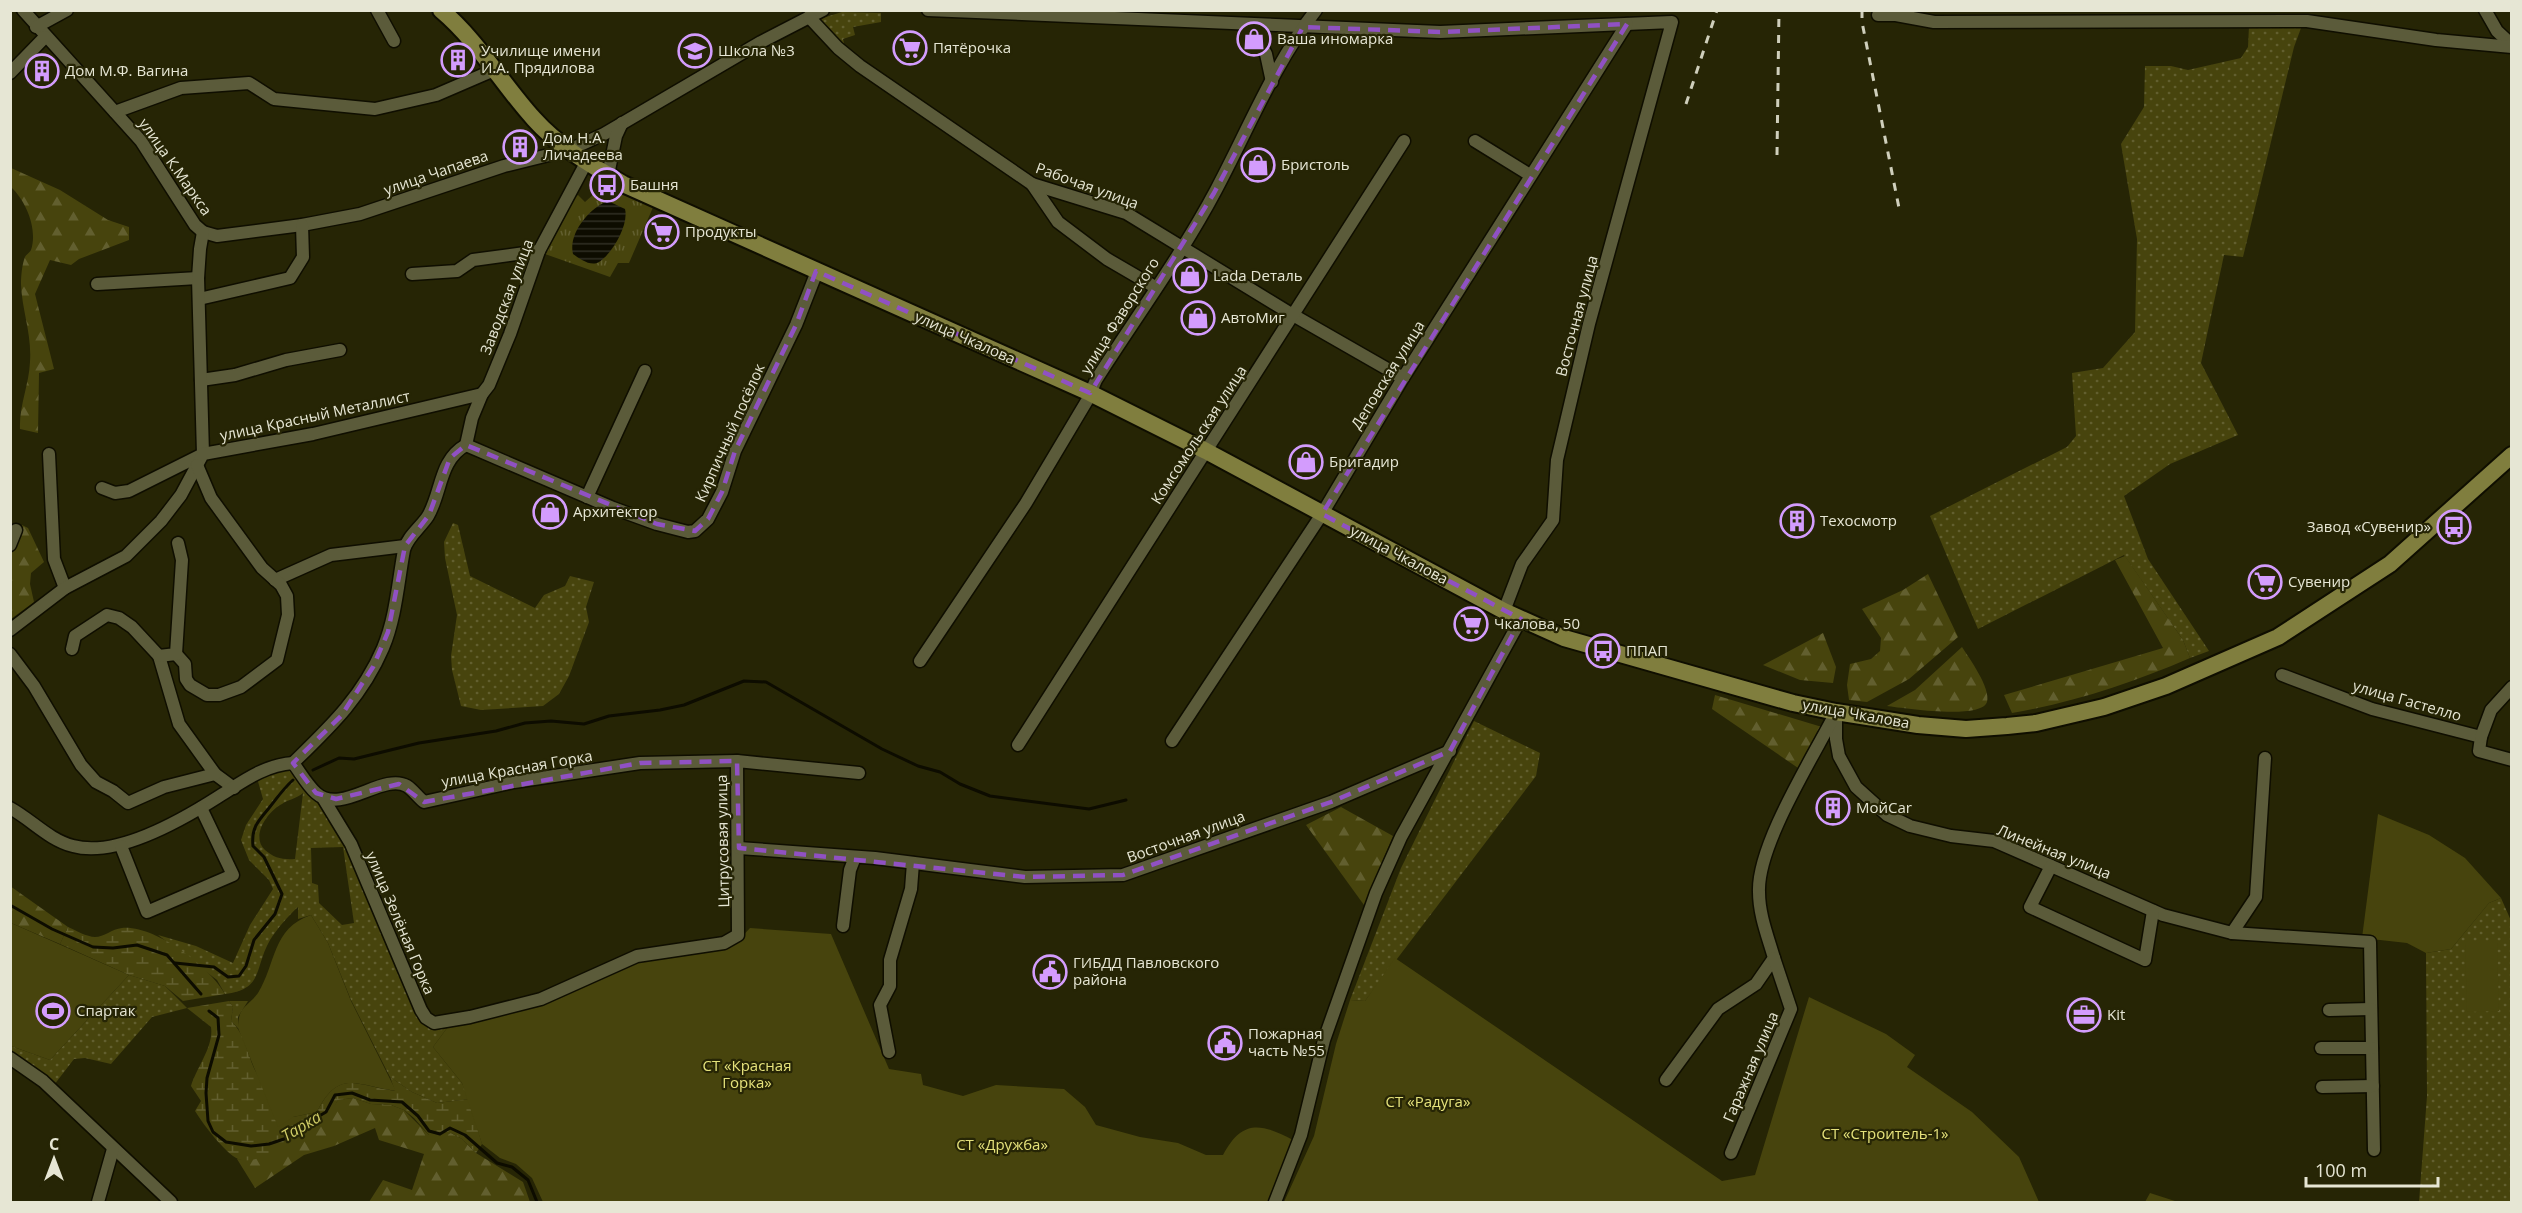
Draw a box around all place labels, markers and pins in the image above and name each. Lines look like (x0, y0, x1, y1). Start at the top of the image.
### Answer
shop icon: Ваша иномарка (1236, 21, 1272, 57)
place label: Ваша иномарка (1277, 28, 1393, 48)
supermarket icon: Пятёрочка (892, 30, 928, 66)
school or university icon: Школа №3 (677, 33, 713, 69)
place label: Пятёрочка (933, 37, 1011, 57)
place label: Училище имени И.А. Прядилова (481, 40, 601, 77)
place label: Школа №3 (718, 40, 795, 60)
building icon: Училище имени И.А. Прядилова (440, 42, 476, 78)
building icon: Дом М.Ф. Вагина (24, 53, 60, 89)
place label: Дом М.Ф. Вагина (65, 60, 188, 80)
place label: Дом Н.А. Личадеева (543, 127, 623, 164)
building icon: Дом Н.А. Личадеева (502, 129, 538, 165)
shop icon: Бристоль (1240, 147, 1276, 183)
place label: Бристоль (1281, 154, 1350, 174)
bus stop icon: Башня (589, 167, 625, 203)
place label: Башня (630, 174, 679, 194)
supermarket icon: Продукты (644, 214, 680, 250)
place label: Продукты (685, 221, 757, 241)
shop icon: Lada Dеталь (1172, 258, 1208, 294)
place label: Lada Dеталь (1213, 265, 1303, 285)
shop icon: АвтоМиг (1180, 300, 1216, 336)
place label: АвтоМиг (1221, 307, 1285, 327)
shop icon: Бригадир (1288, 444, 1324, 480)
place label: Бригадир (1329, 451, 1399, 471)
shop icon: Архитектор (532, 494, 568, 530)
place label: Архитектор (573, 501, 658, 521)
building icon: Техосмотр (1779, 503, 1815, 539)
bus stop icon: Завод «Сувенир» (2436, 509, 2472, 545)
place label: Техосмотр (1820, 510, 1897, 530)
place label: Завод «Сувенир» (2307, 516, 2431, 536)
supermarket icon: Сувенир (2247, 564, 2283, 600)
place label: Сувенир (2288, 571, 2350, 591)
supermarket icon: Чкалова, 50 (1453, 606, 1489, 642)
place label: Чкалова, 50 (1494, 613, 1580, 633)
bus stop icon: ППАП (1585, 633, 1621, 669)
place label: ППАП (1626, 640, 1668, 660)
building icon: МойCar (1815, 790, 1851, 826)
place label: МойCar (1856, 797, 1912, 817)
place label: ГИБДД Павловского района (1073, 952, 1219, 989)
public building icon: ГИБДД Павловского района (1032, 954, 1068, 990)
sports icon: Спартак (35, 993, 71, 1029)
office icon: Kit (2066, 997, 2102, 1033)
place label: Спартак (76, 1000, 136, 1020)
place label: Kit (2107, 1004, 2125, 1024)
place label: Пожарная часть №55 (1248, 1023, 1325, 1060)
public building icon: Пожарная часть №55 (1207, 1025, 1243, 1061)

